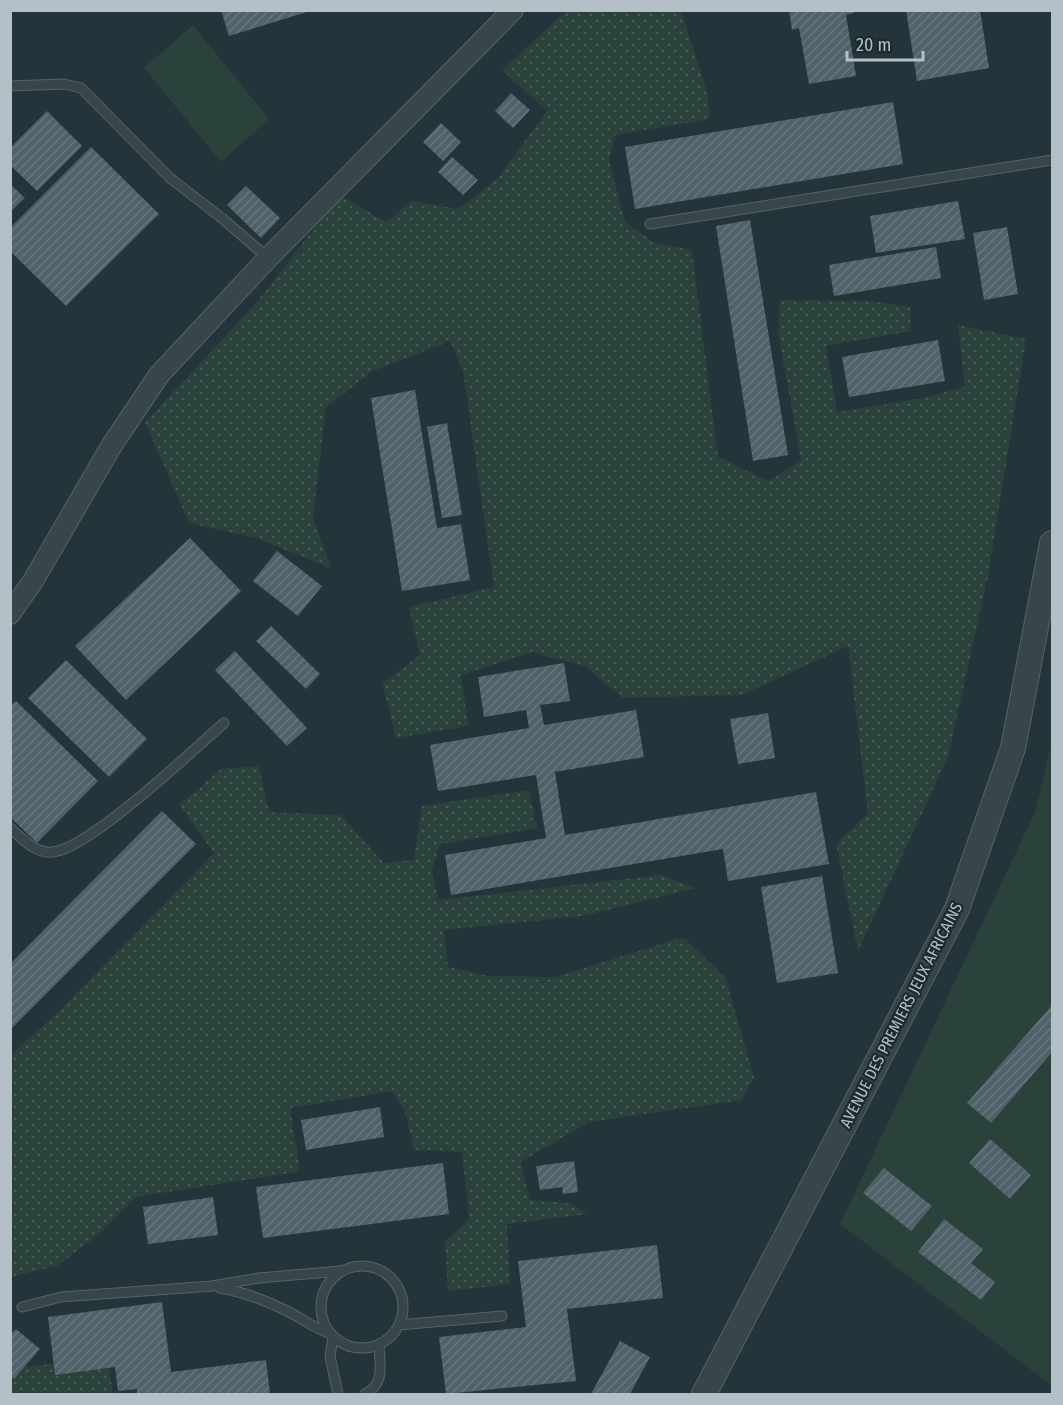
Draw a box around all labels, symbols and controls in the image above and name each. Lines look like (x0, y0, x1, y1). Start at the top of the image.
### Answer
scale bar (847, 24, 924, 62)
text: 20 m (856, 34, 891, 56)
street label: AVENUE DES PREMIERS JEUX AFRICAINS (836, 899, 966, 1131)

